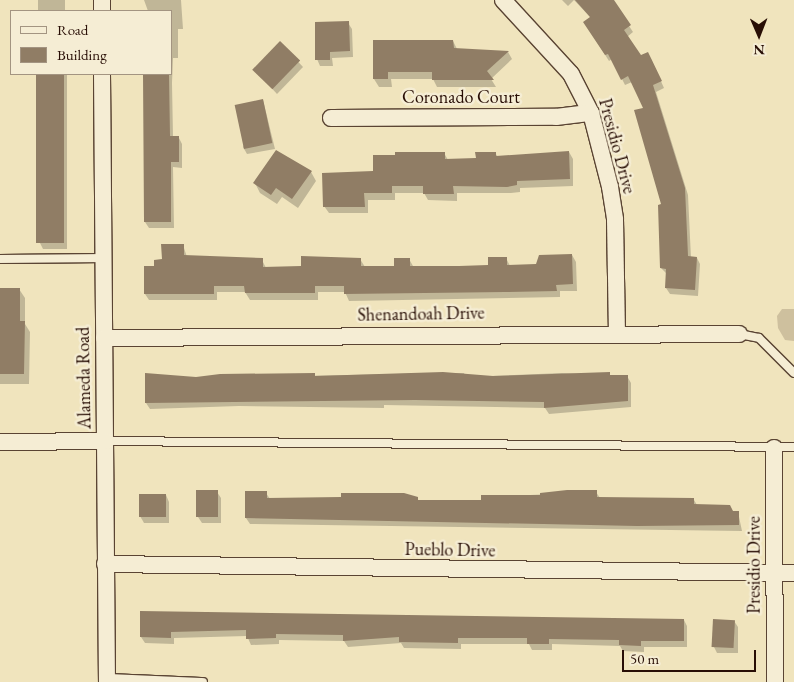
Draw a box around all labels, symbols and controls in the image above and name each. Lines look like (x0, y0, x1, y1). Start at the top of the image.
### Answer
legend (10, 10, 172, 75)
north arrow (734, 10, 784, 60)
text: Road (57, 20, 88, 39)
text: N (753, 41, 765, 59)
text: Building (57, 45, 107, 64)
street label: Coronado Court (402, 86, 520, 108)
street label: Presidio Drive (594, 96, 640, 196)
street label: Shenandoah Drive (357, 302, 485, 326)
street label: Alameda Road (72, 327, 96, 429)
street label: Presidio Drive (743, 516, 765, 614)
street label: Pueblo Drive (404, 538, 496, 562)
scale bar (624, 640, 758, 672)
text: 50 m (630, 649, 659, 668)

